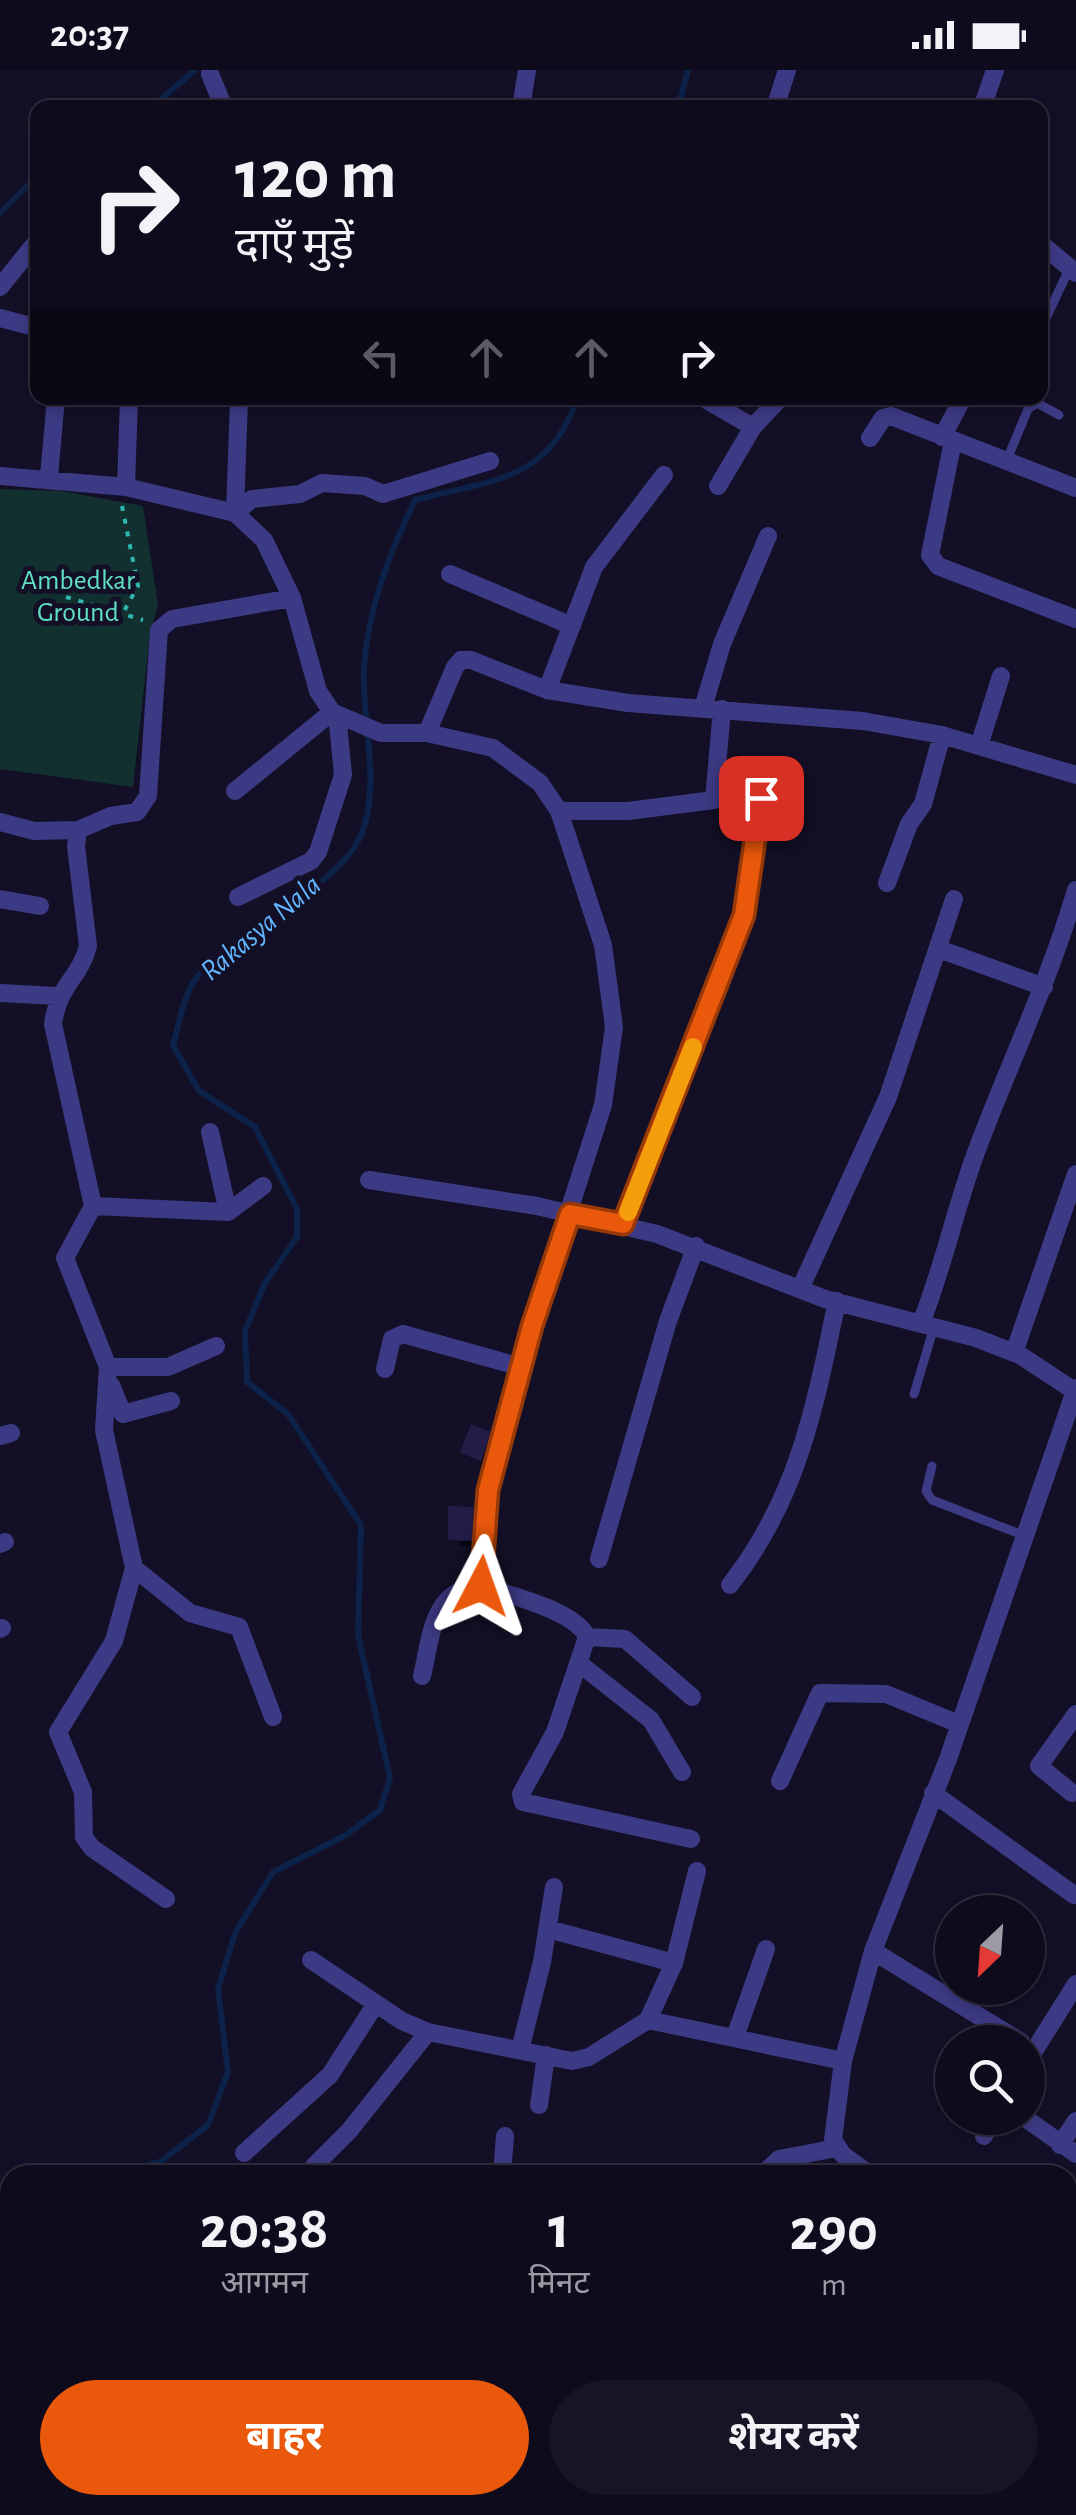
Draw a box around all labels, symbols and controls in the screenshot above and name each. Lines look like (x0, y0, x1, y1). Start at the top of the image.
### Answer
text: 20:37 (50, 16, 129, 54)
icon: right (70, 140, 200, 270)
text: 120 m (235, 141, 397, 211)
text: दाएँ मुड़ें (235, 223, 354, 268)
icon: left (354, 330, 409, 385)
icon: ahead (459, 330, 514, 385)
icon: ahead (564, 330, 619, 385)
icon: right (669, 330, 724, 385)
park label: Ambedkar Ground (21, 567, 135, 627)
pin (719, 756, 804, 841)
icon: arrive (734, 771, 789, 826)
water label: Rakasya Nala (195, 869, 327, 987)
position arrow (429, 1534, 533, 1638)
north arrow (935, 1895, 1045, 2005)
map controls (935, 1895, 1045, 2135)
button: search (935, 2025, 1045, 2135)
text: 20:38 (200, 2199, 329, 2259)
text: 1 (548, 2199, 570, 2259)
text: 290 (790, 2201, 878, 2261)
text: आगमन (220, 2267, 308, 2299)
text: मिनट (528, 2267, 590, 2299)
text: m (821, 2269, 847, 2301)
button: बाहर (40, 2380, 529, 2495)
button: शेयर करें (549, 2380, 1038, 2495)

